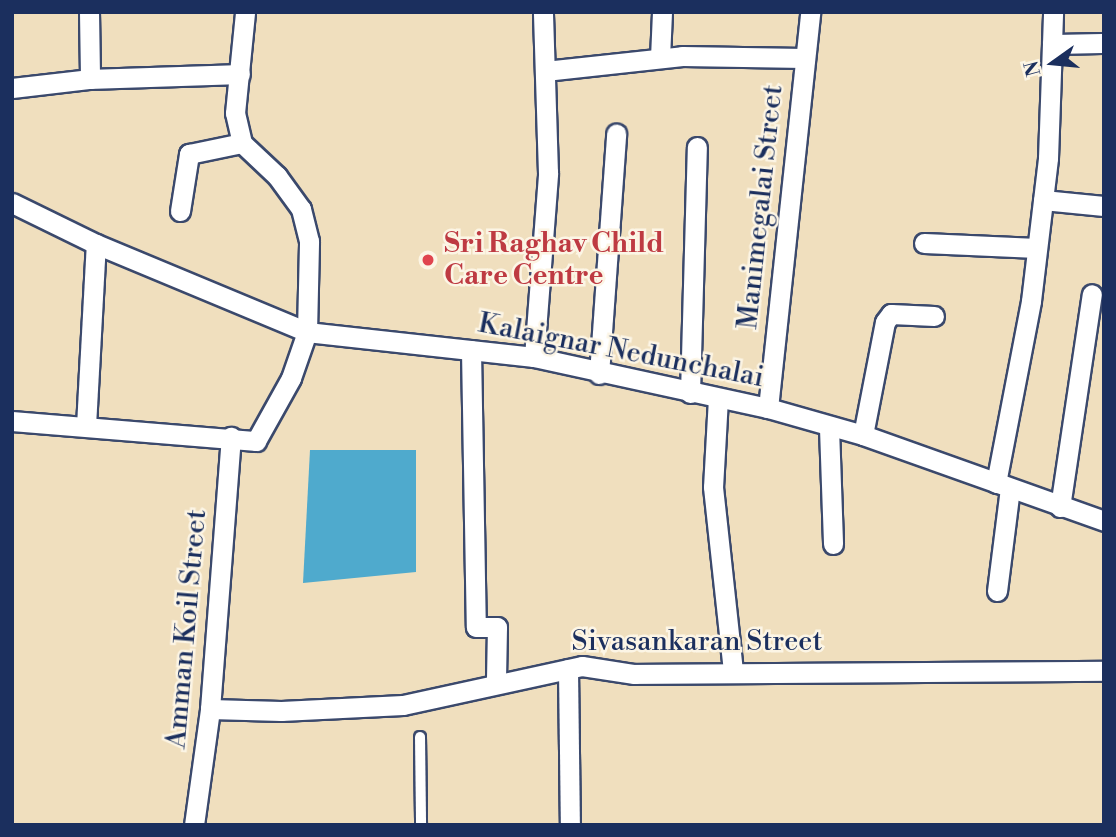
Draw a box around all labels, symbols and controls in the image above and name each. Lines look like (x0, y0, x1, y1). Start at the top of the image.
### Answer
north arrow (1018, 28, 1088, 98)
text: N (1019, 58, 1046, 79)
street label: Manimegalai Street (731, 83, 791, 331)
place label: Sri Raghav Child Care Centre (444, 227, 664, 293)
marker: Sri Raghav Child Care Centre (418, 250, 438, 270)
street label: Kalaignar Nedunchalai (475, 307, 767, 395)
street label: Amman Koil Street (160, 508, 214, 750)
street label: Sivasankaran Street (572, 625, 822, 659)

